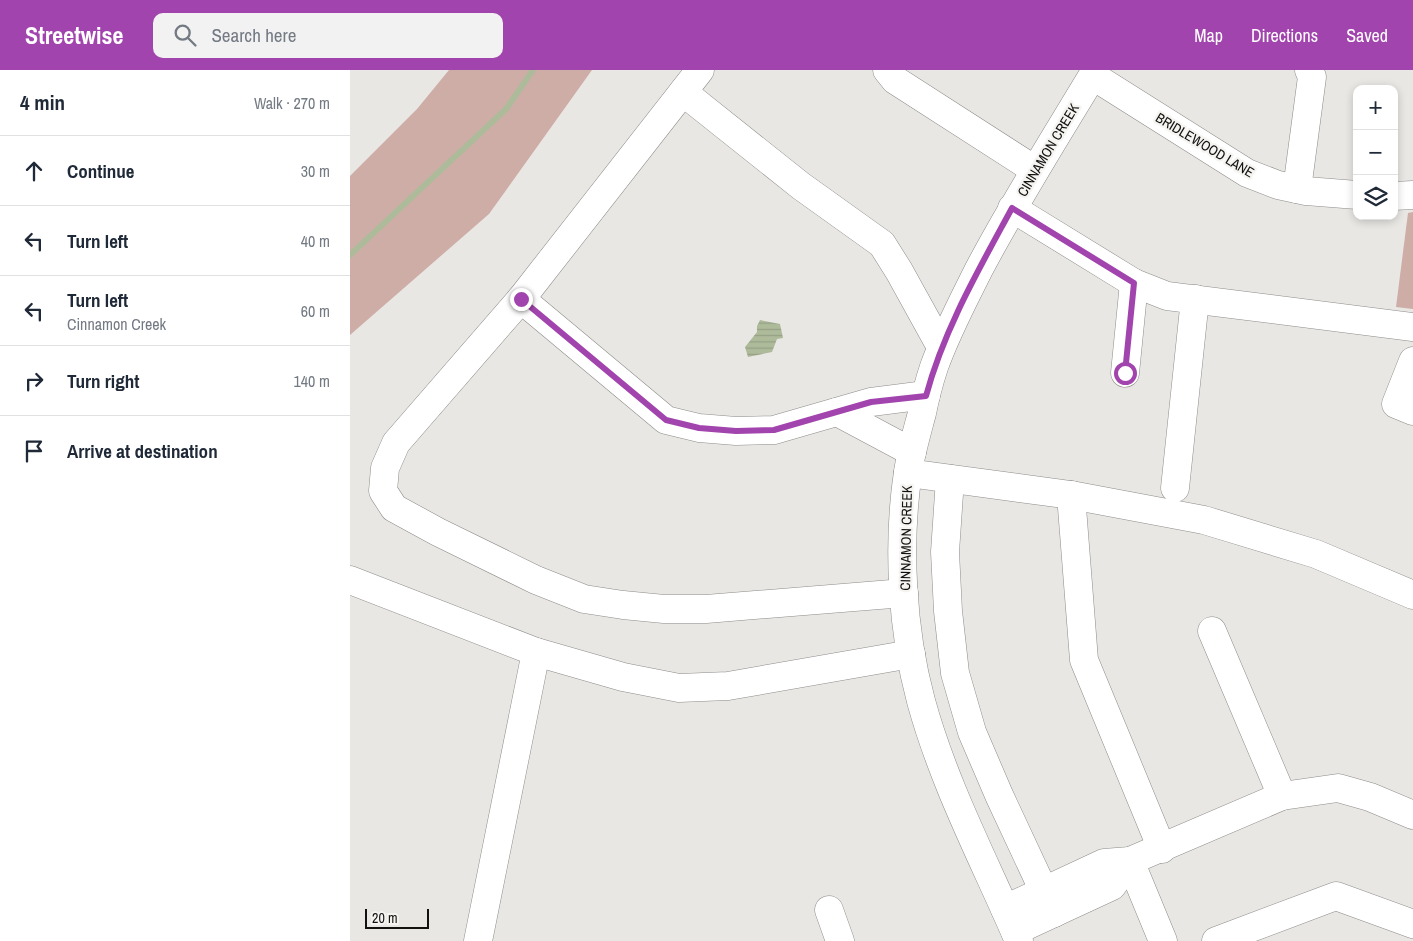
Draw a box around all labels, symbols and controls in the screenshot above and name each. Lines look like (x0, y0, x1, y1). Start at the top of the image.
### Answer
search box (153, 13, 503, 58)
text: Streetwise (25, 19, 123, 51)
icon: search (171, 21, 199, 49)
text: Search here (211, 22, 296, 48)
text: Map (1194, 23, 1223, 48)
text: Directions (1251, 23, 1318, 48)
text: Saved (1346, 23, 1388, 48)
map controls (1353, 85, 1398, 220)
button: + (1353, 85, 1398, 130)
text: 4 min (20, 88, 65, 117)
text: Walk · 270 m (254, 92, 330, 114)
street label: CINNAMON CREEK (1013, 100, 1083, 200)
street label: BRIDLEWOOD LANE (1153, 109, 1257, 181)
button: − (1353, 130, 1398, 175)
icon: ahead (20, 157, 48, 185)
text: Continue (67, 158, 135, 184)
text: 30 m (301, 160, 330, 182)
button: layers (1353, 175, 1398, 220)
icon: left (20, 227, 48, 255)
text: Turn left (67, 228, 128, 254)
text: 40 m (301, 230, 330, 252)
text: Turn left (67, 287, 128, 313)
route end (510, 288, 533, 311)
icon: left (20, 297, 48, 325)
text: 60 m (301, 300, 330, 322)
text: Cinnamon Creek (67, 313, 166, 335)
route start (1114, 362, 1137, 385)
icon: right (20, 367, 48, 395)
text: Turn right (67, 368, 139, 394)
text: 140 m (294, 370, 330, 392)
icon: arrive (20, 437, 48, 465)
text: Arrive at destination (67, 438, 218, 464)
street label: CINNAMON CREEK (896, 485, 916, 591)
scale bar (365, 906, 429, 929)
text: 20 m (372, 909, 398, 927)

